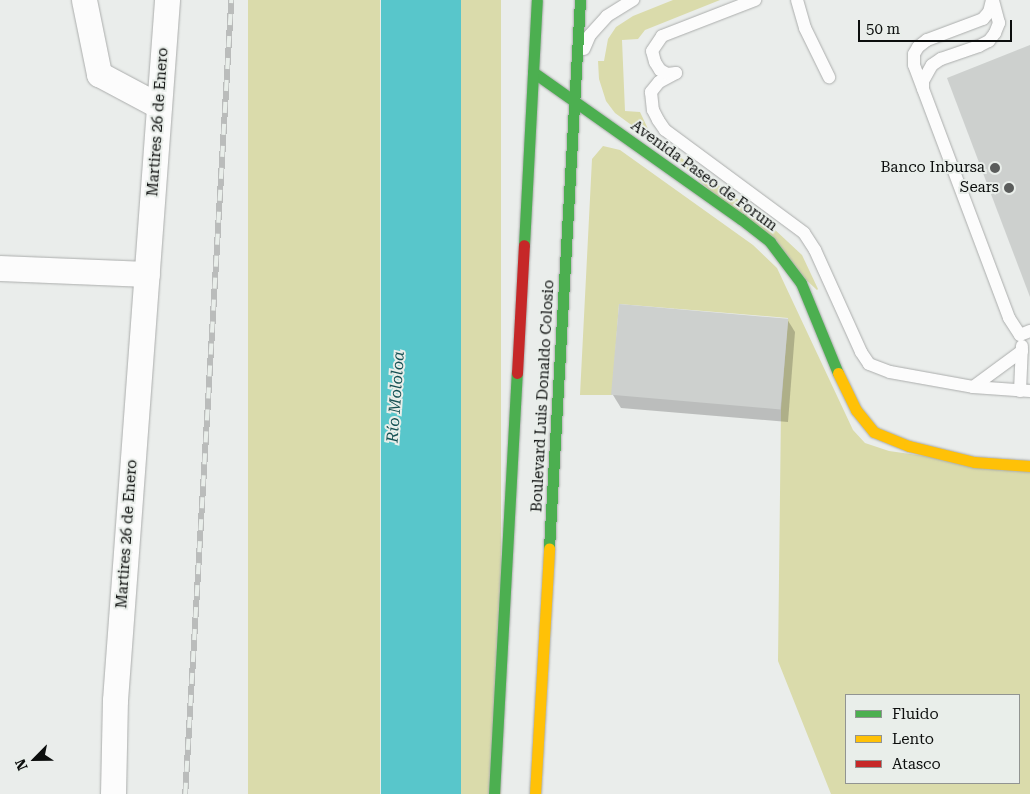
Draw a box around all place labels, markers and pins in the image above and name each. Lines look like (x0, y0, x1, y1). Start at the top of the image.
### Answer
place label: Banco Inbursa (880, 159, 985, 177)
marker: Banco Inbursa (989, 162, 1001, 174)
place label: Sears (960, 179, 999, 197)
marker: Sears (1003, 182, 1015, 194)

